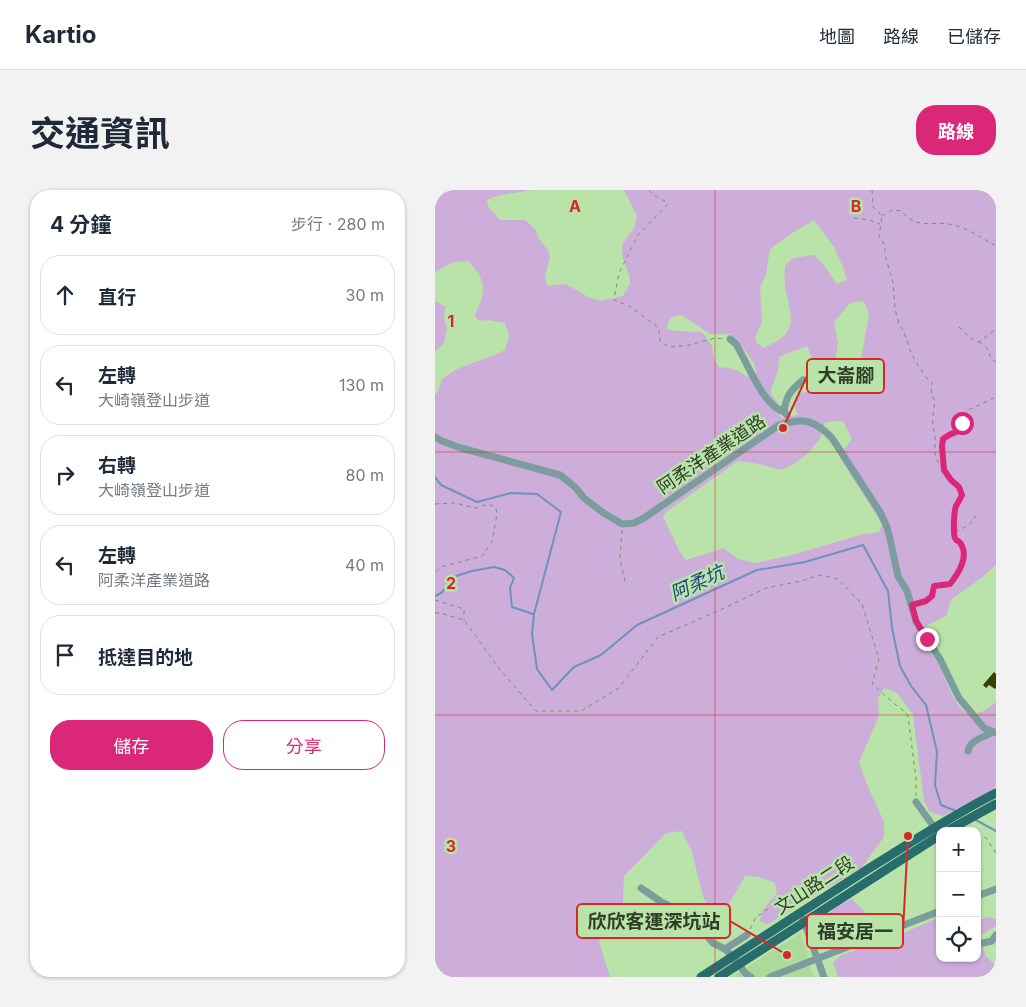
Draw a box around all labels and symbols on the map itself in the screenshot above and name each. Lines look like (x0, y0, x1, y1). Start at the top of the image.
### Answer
text: A (569, 196, 581, 216)
text: B (851, 196, 861, 216)
text: 1 (448, 311, 454, 331)
callout: 大崙腳 (807, 359, 884, 393)
text: 大崙腳 (817, 364, 875, 387)
street label: 阿柔洋產業道路 (653, 410, 769, 498)
route start (951, 412, 974, 435)
water label: 阿柔坑 (666, 559, 730, 605)
text: 2 (446, 573, 456, 593)
route end (916, 628, 939, 651)
text: 3 (446, 836, 456, 856)
street label: 文山路二段 (771, 852, 857, 918)
callout: 欣欣客運深坑站 (577, 904, 730, 938)
text: 欣欣客運深坑站 (587, 910, 721, 933)
callout: 福安居一 (807, 914, 903, 948)
text: 福安居一 (817, 920, 893, 943)

